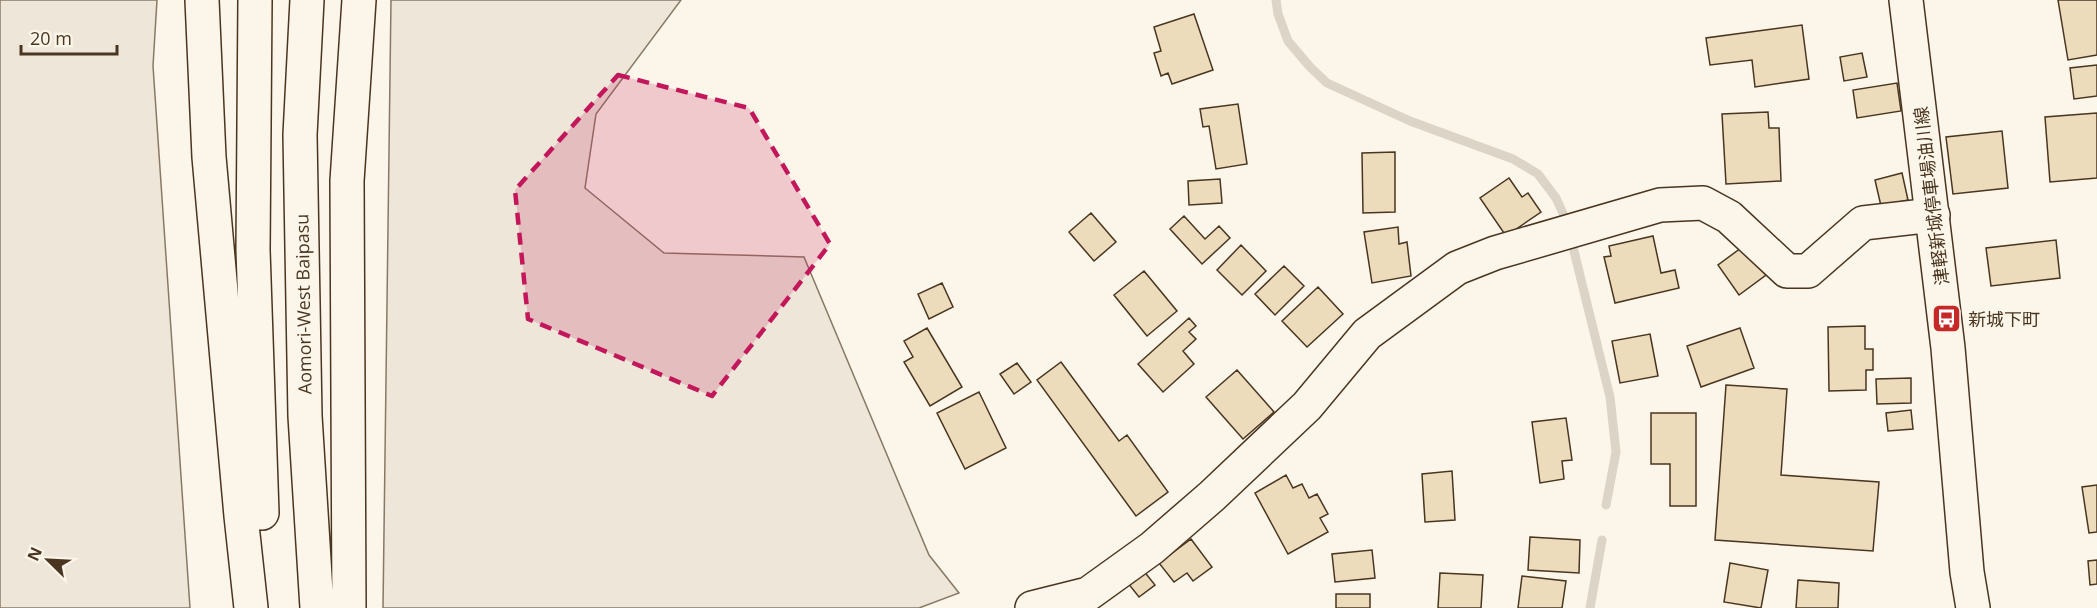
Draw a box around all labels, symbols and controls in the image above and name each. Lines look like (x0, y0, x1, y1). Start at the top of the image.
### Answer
scale bar (21, 18, 117, 56)
text: 20 m (30, 26, 72, 50)
street label: 津軽新城停車場油川線 (1908, 105, 1954, 287)
street label: Aomori-West Baipasu (289, 213, 317, 395)
bus stop icon: 新城下町 (1931, 303, 1963, 335)
place label: 新城下町 (1968, 307, 2040, 331)
north arrow (18, 530, 78, 590)
text: N (22, 543, 47, 564)

